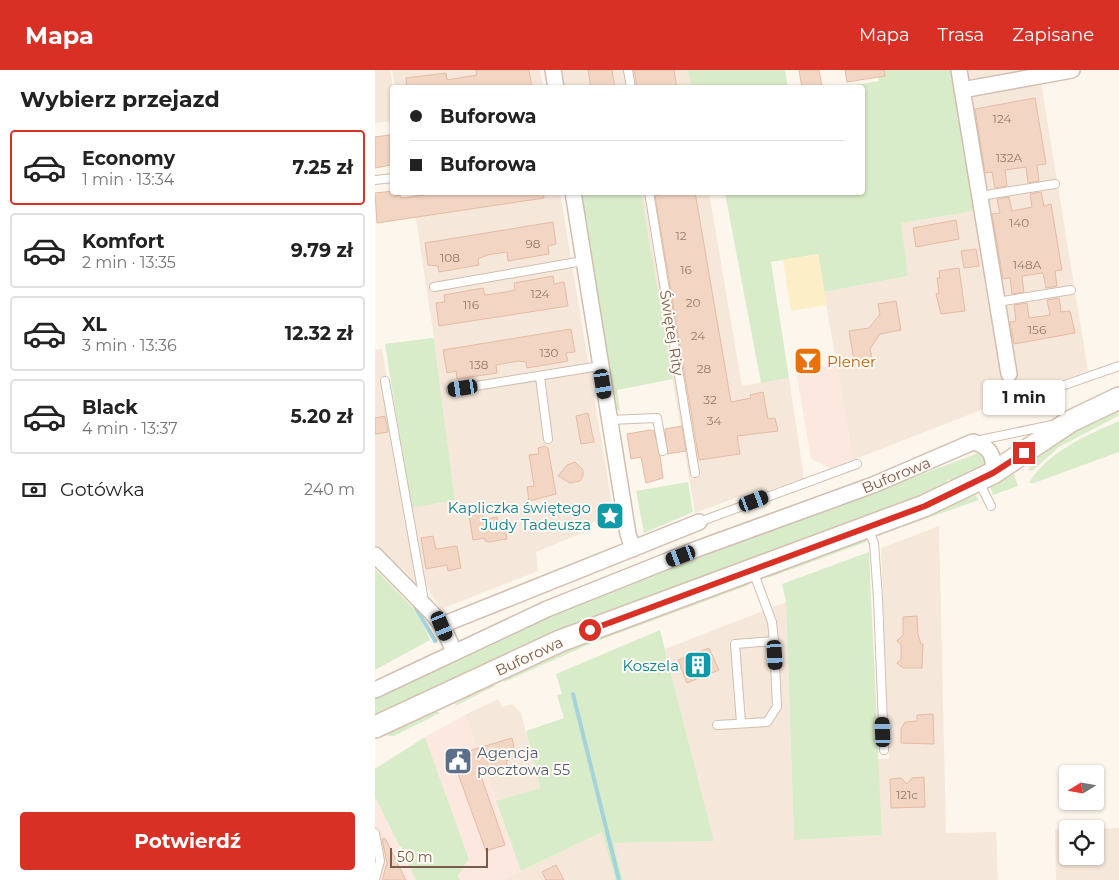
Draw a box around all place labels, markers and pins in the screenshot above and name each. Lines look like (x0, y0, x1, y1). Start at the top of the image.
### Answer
bar icon: Plener (793, 346, 823, 376)
place label: Plener (827, 352, 876, 371)
place label: Kapliczka świętego Judy Tadeusza (448, 498, 591, 534)
place icon: Kapliczka świętego Judy Tadeusza (595, 501, 625, 531)
building icon: Koszela (683, 650, 713, 680)
place label: Koszela (622, 656, 679, 675)
place label: Agencja pocztowa 55 (477, 743, 570, 779)
public building icon: Agencja pocztowa 55 (443, 746, 473, 776)

